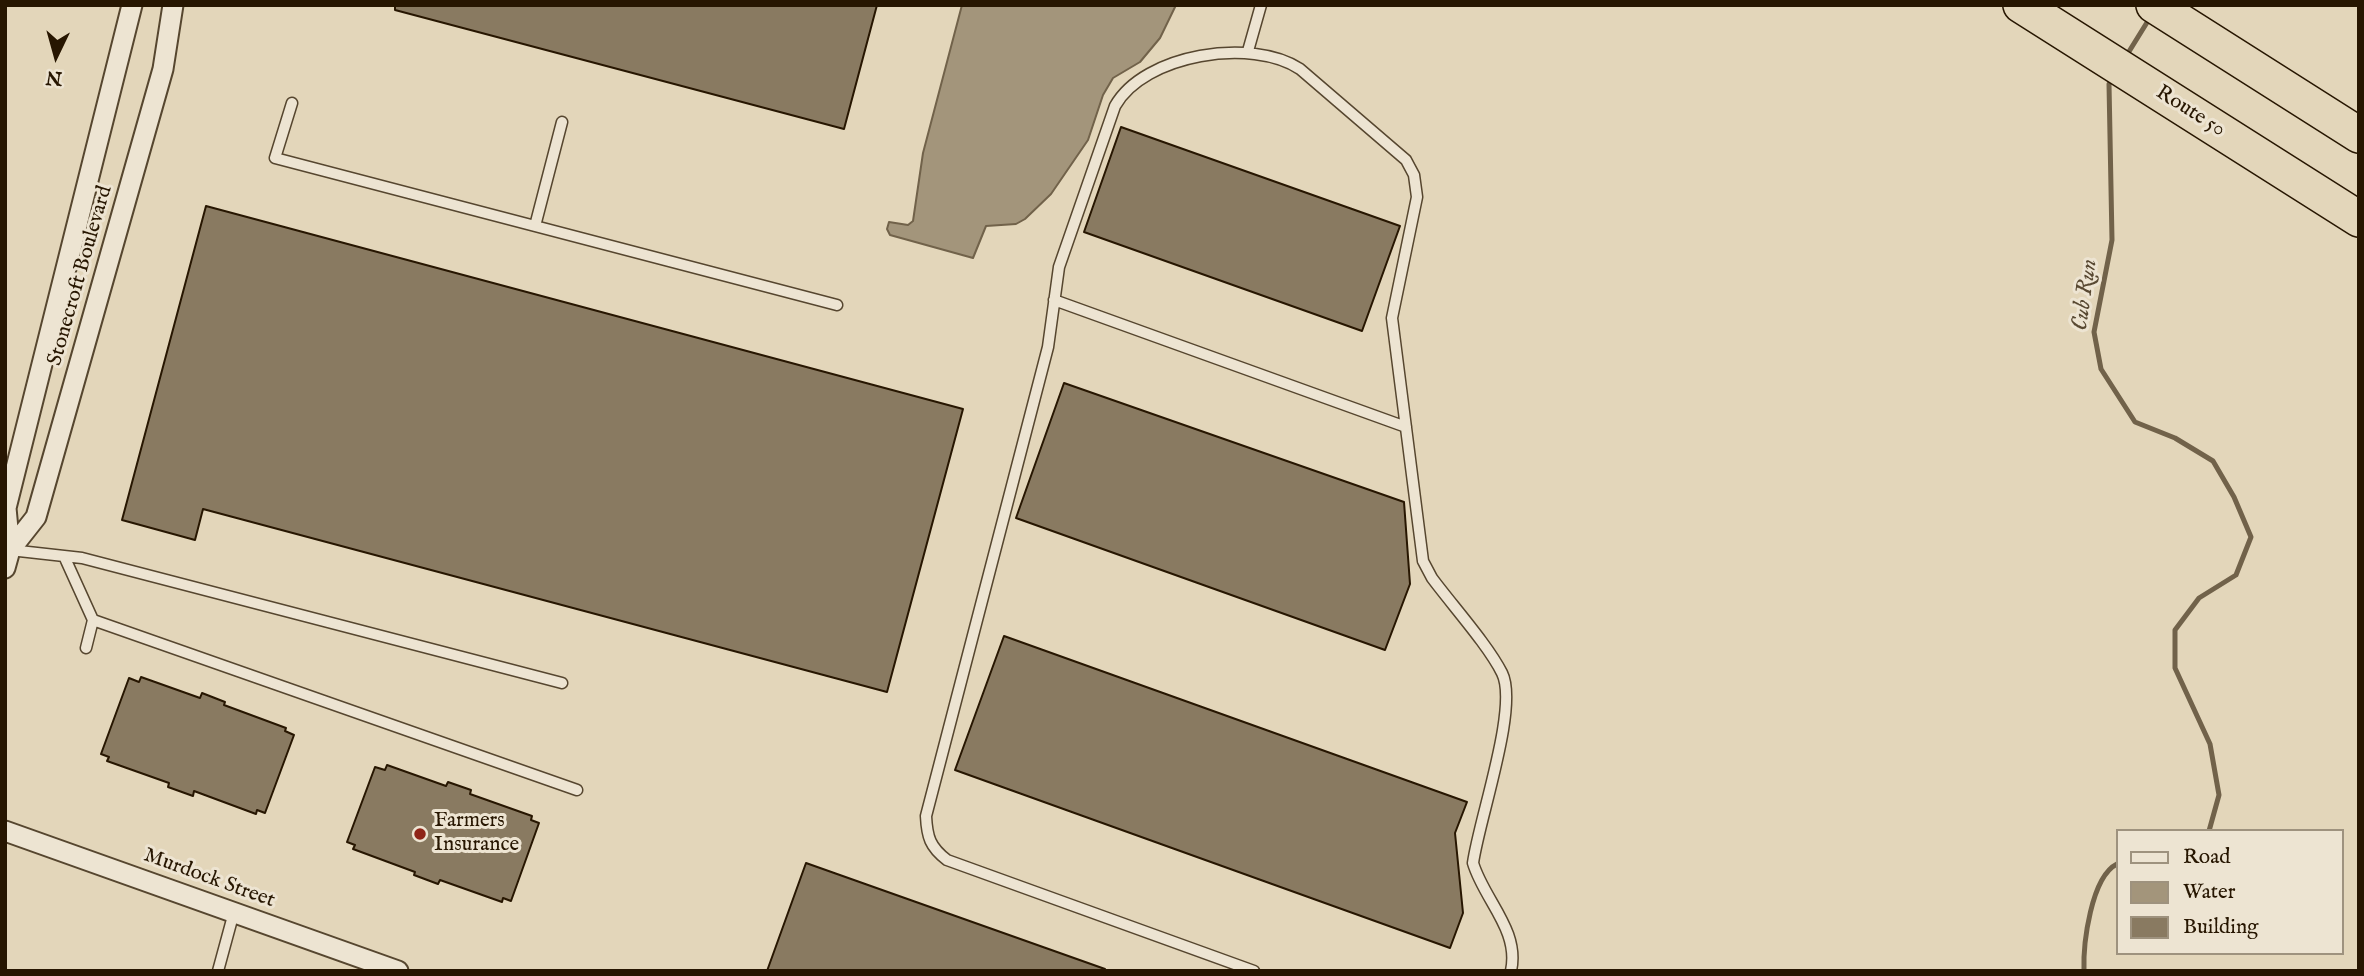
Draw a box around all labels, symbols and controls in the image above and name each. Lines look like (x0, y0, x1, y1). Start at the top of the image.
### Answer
north arrow (21, 21, 91, 91)
text: N (45, 64, 63, 90)
street label: Route 50 (2151, 81, 2229, 143)
street label: Stonecroft Boulevard (43, 183, 119, 369)
water label: Cub Run (2067, 257, 2105, 333)
place label: Farmers Insurance (434, 809, 519, 859)
marker: Farmers Insurance (412, 826, 428, 842)
legend (2116, 829, 2343, 955)
street label: Murdock Street (140, 844, 278, 914)
text: Road (2183, 844, 2230, 871)
text: Water (2183, 879, 2235, 906)
text: Building (2183, 914, 2258, 941)

